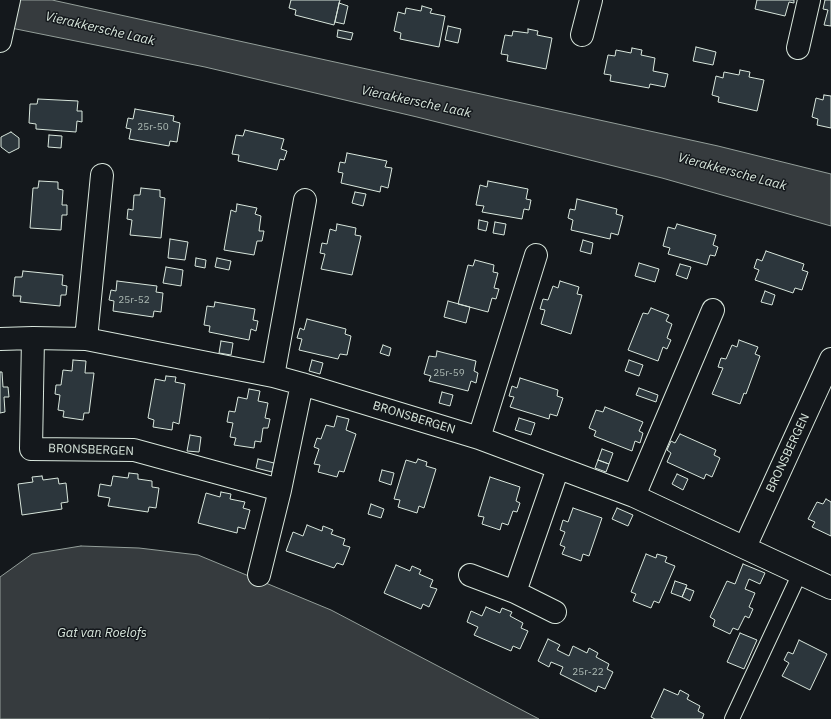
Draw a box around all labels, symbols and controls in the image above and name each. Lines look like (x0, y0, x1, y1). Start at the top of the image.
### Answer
water label: Vierakkersche Laak (44, 9, 156, 49)
water label: Vierakkersche Laak (360, 83, 472, 121)
house number: 25r-50 (137, 121, 169, 133)
water label: Vierakkersche Laak (676, 150, 788, 194)
house number: 25r-52 (118, 294, 150, 306)
house number: 25r-59 (433, 367, 465, 379)
street label: BRONSBERGEN (371, 399, 457, 437)
street label: BRONSBERGEN (763, 411, 813, 495)
street label: BRONSBERGEN (48, 441, 134, 459)
water label: Gat van Roelofs (57, 625, 147, 641)
house number: 25r-22 (572, 666, 604, 678)

